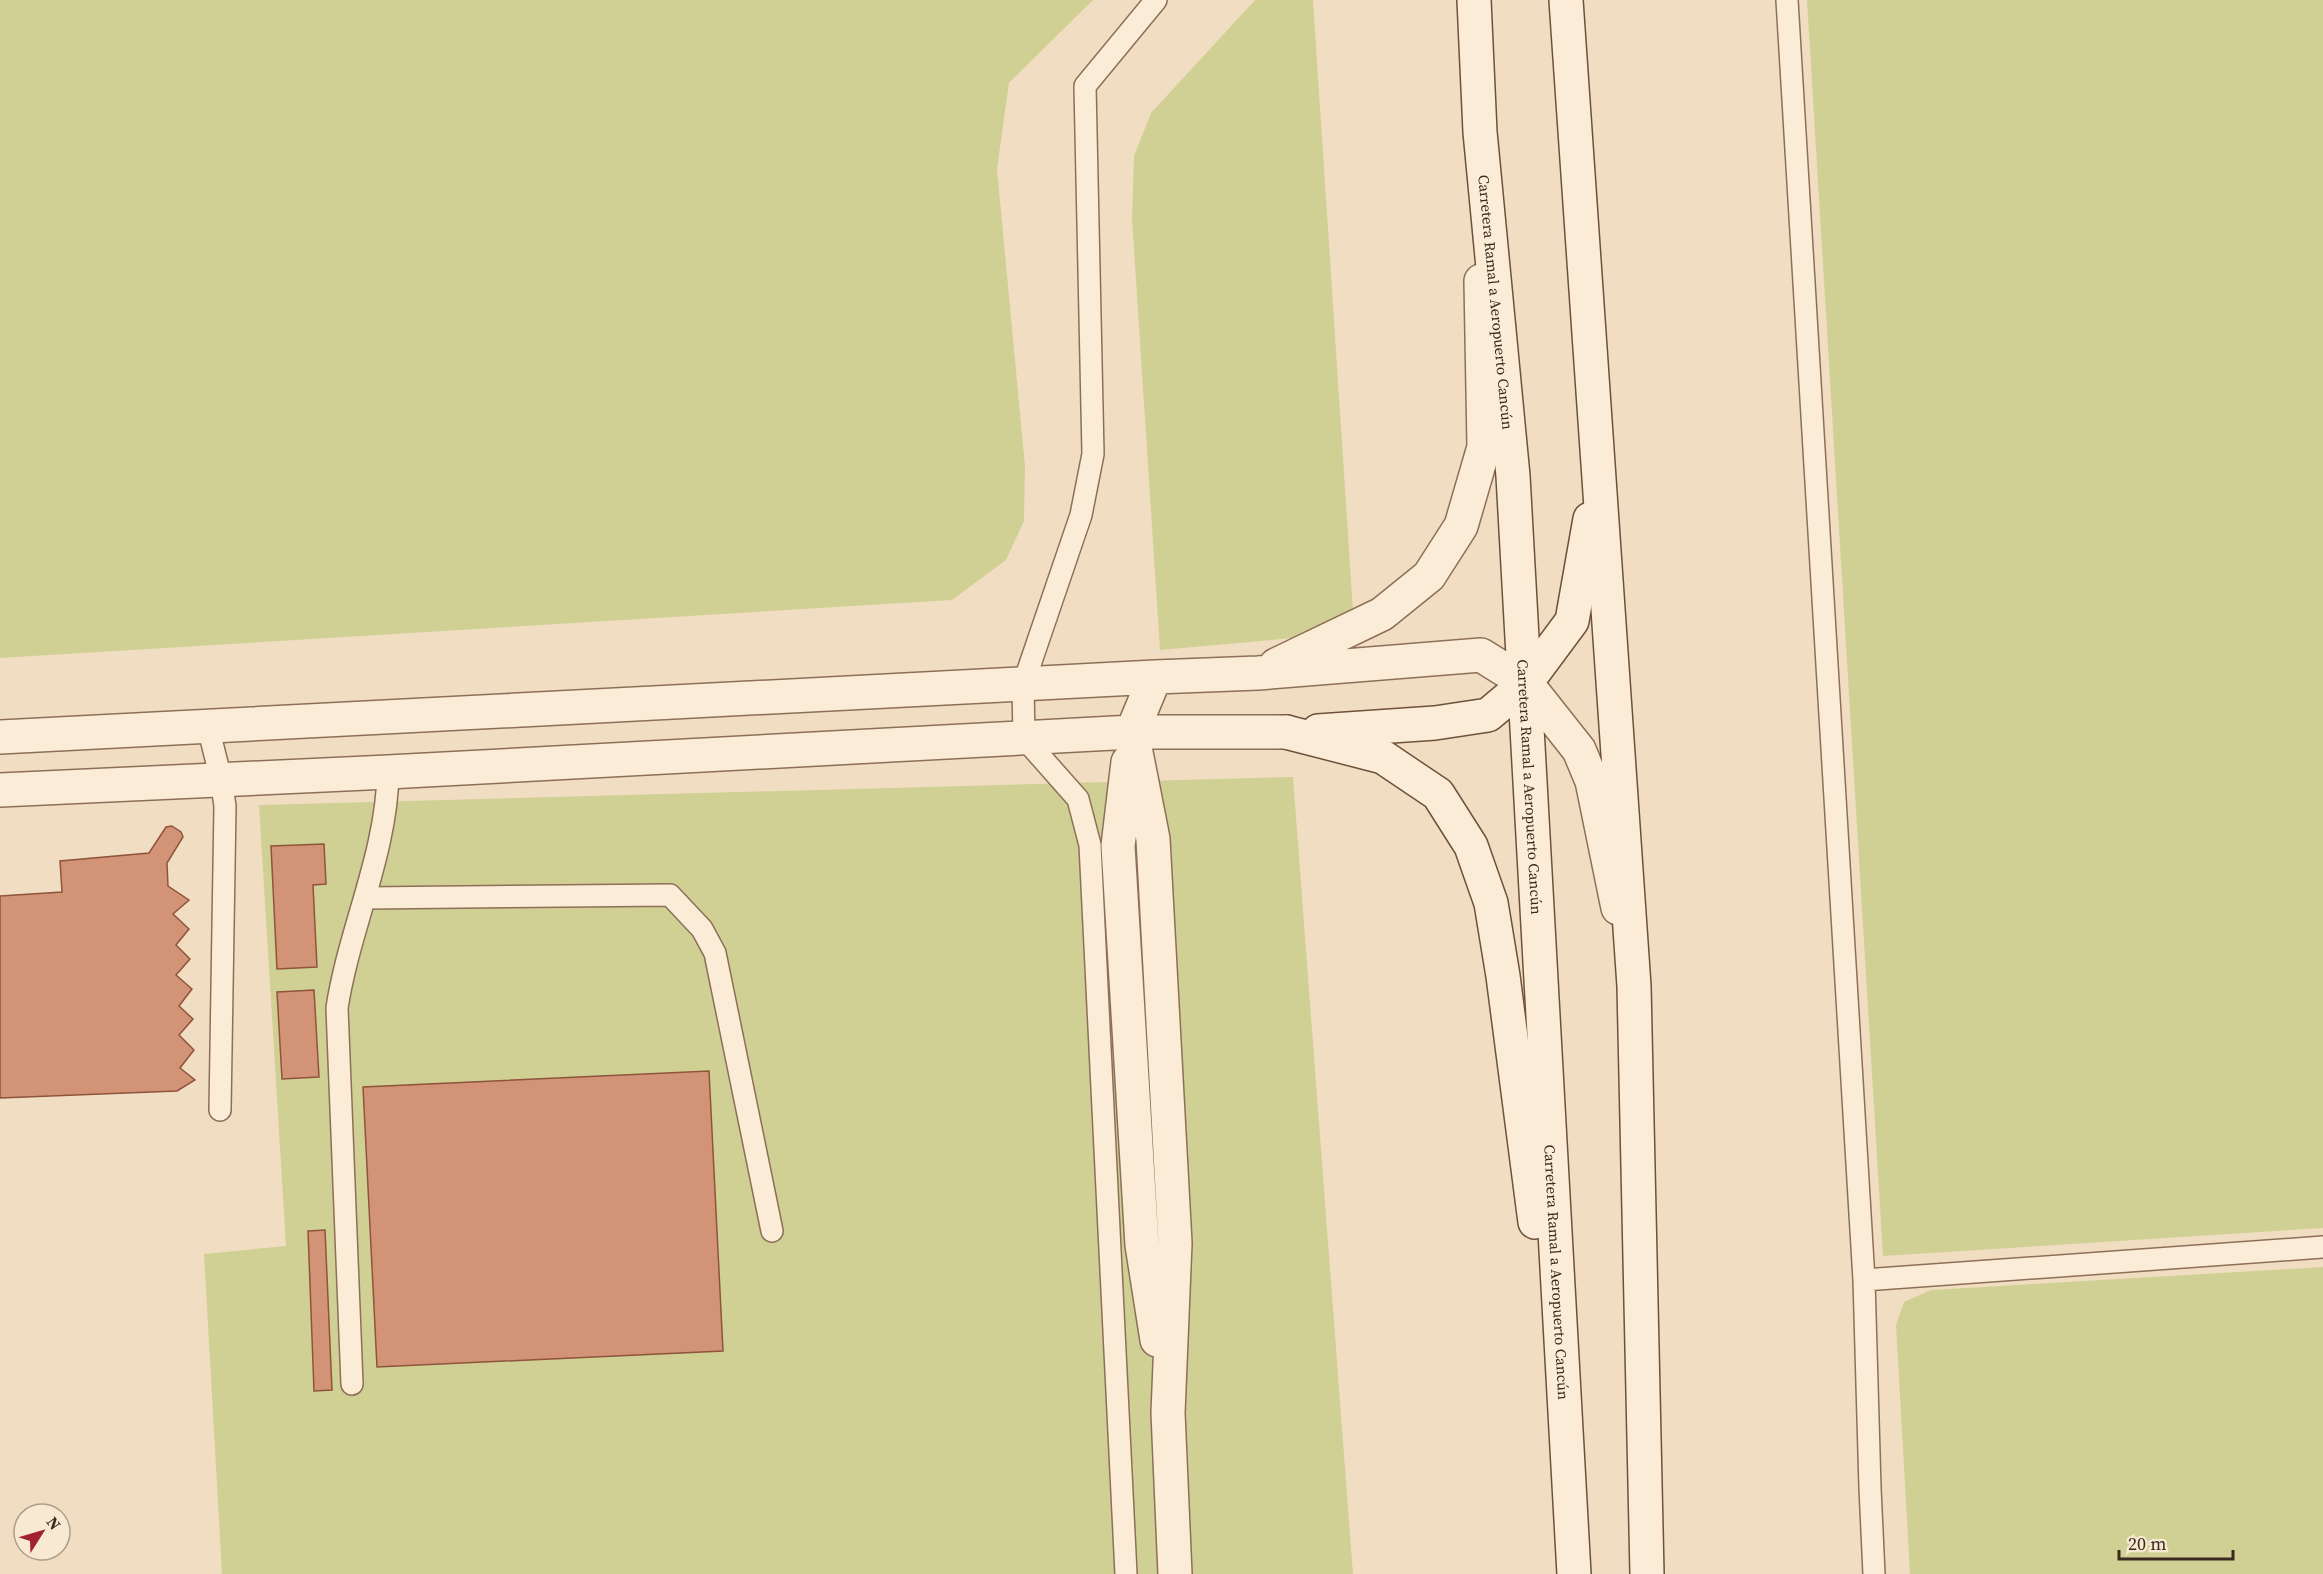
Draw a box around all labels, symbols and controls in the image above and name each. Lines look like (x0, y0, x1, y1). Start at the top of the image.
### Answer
street label: Carretera Ramal a Aeropuerto Cancún (1474, 174, 1519, 430)
street label: Carretera Ramal a Aeropuerto Cancún (1513, 659, 1548, 915)
street label: Carretera Ramal a Aeropuerto Cancún (1540, 1144, 1575, 1400)
north arrow (12, 1502, 72, 1562)
text: N (42, 1512, 66, 1535)
scale bar (2119, 1523, 2233, 1561)
text: 20 m (2128, 1531, 2166, 1556)

